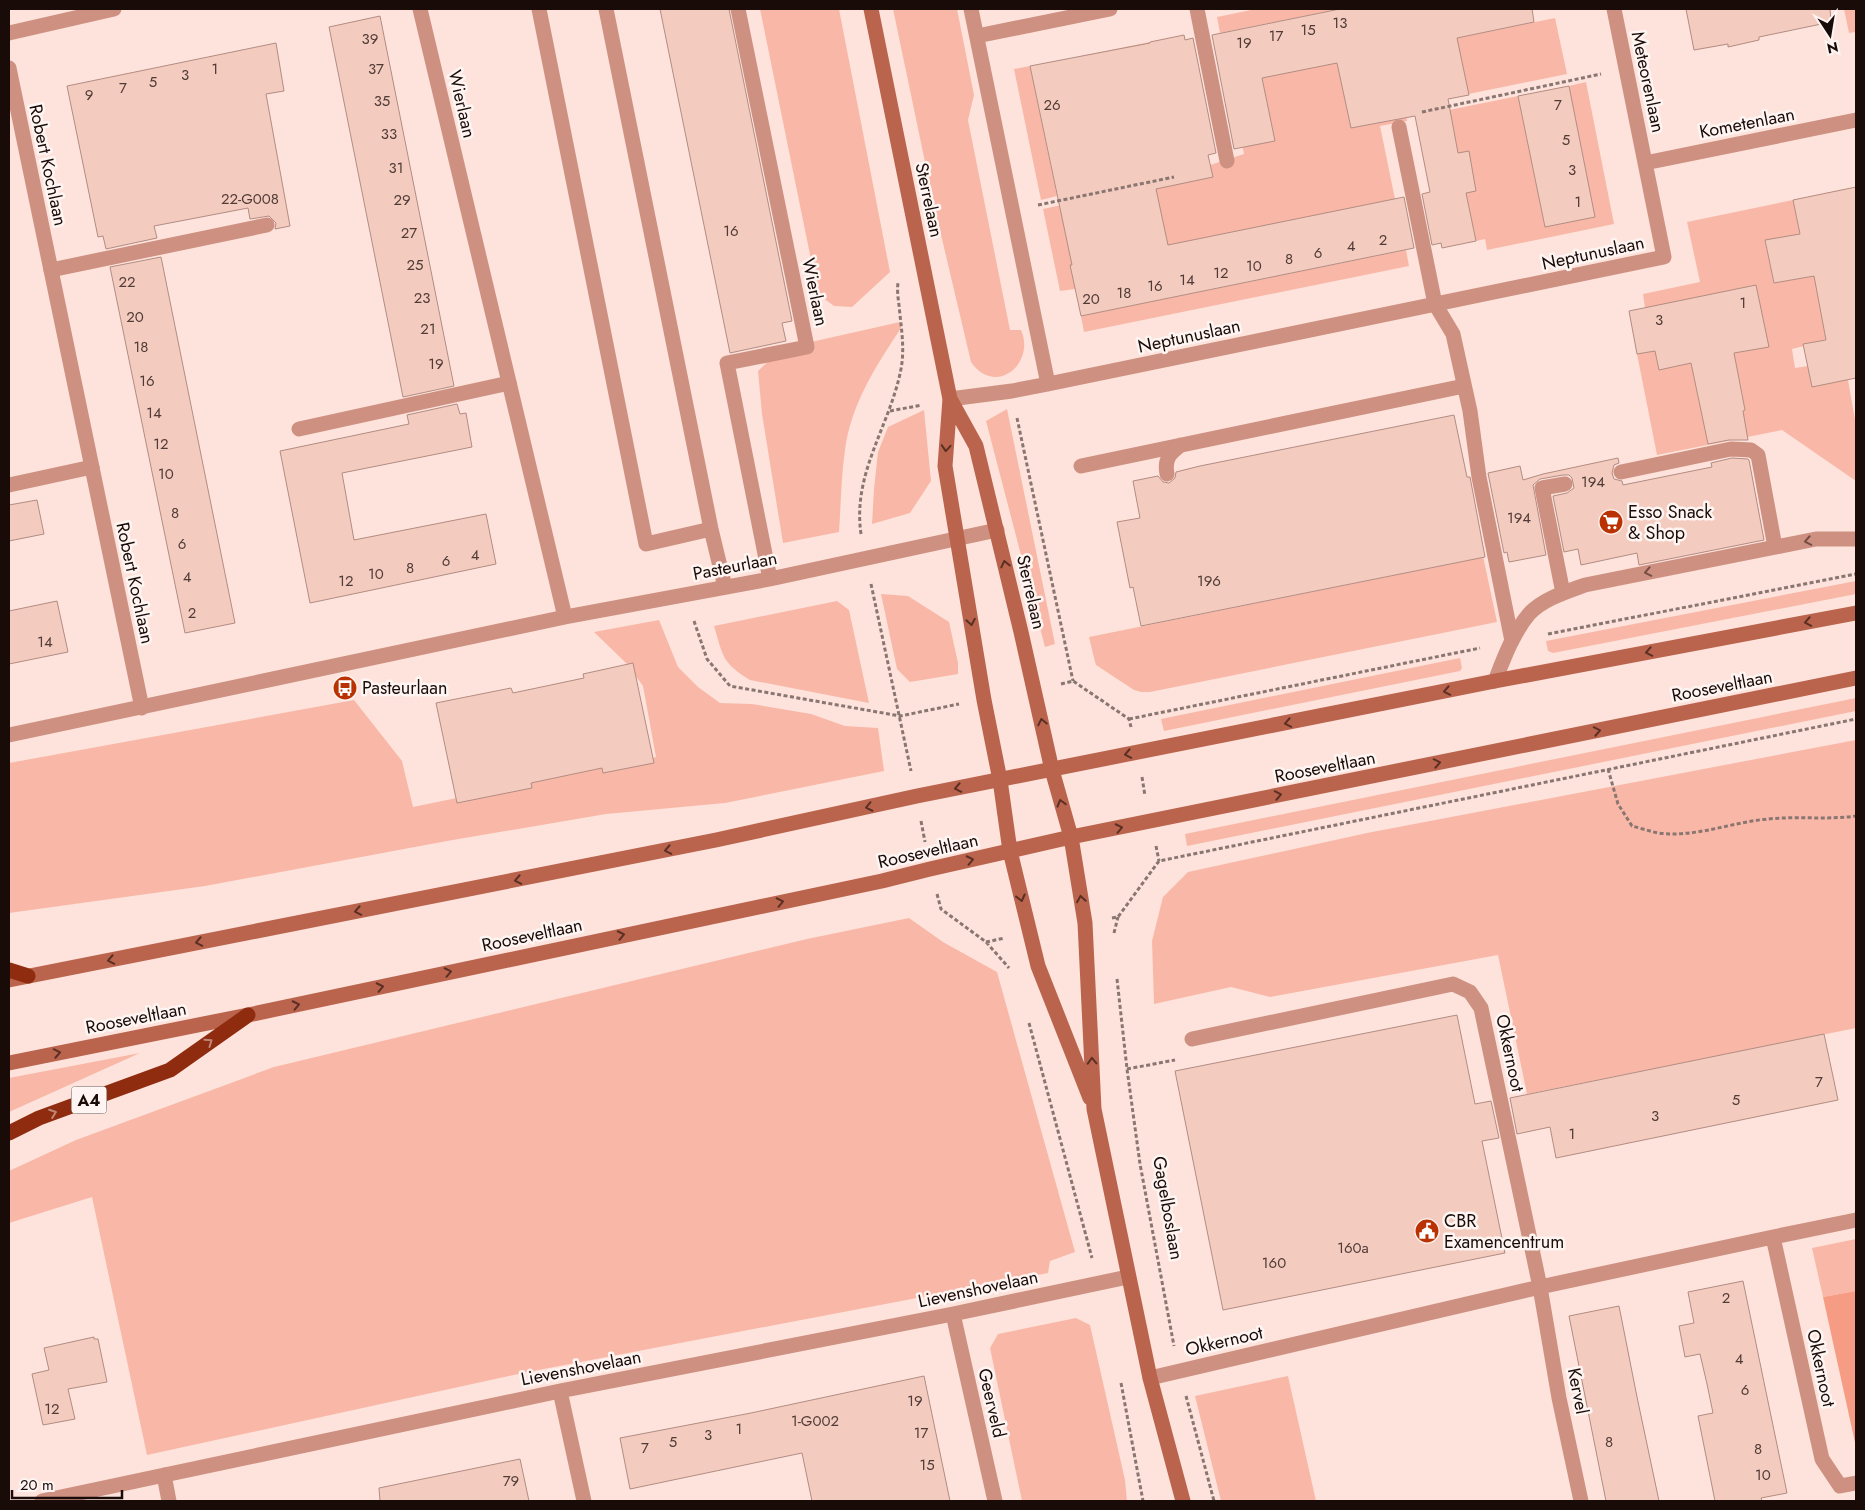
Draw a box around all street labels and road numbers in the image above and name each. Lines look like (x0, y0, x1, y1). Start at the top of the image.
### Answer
street label: Meteorenlaan (1625, 29, 1671, 135)
street label: Wierlaan (442, 68, 482, 140)
street label: Kometenlaan (1697, 101, 1797, 145)
street label: Robert Kochlaan (22, 102, 74, 228)
street label: Sterrelaan (908, 160, 950, 240)
street label: Neptunuslaan (1539, 229, 1647, 277)
street label: Wierlaan (795, 256, 835, 328)
street label: Neptunuslaan (1135, 312, 1243, 360)
street label: Robert Kochlaan (109, 520, 161, 646)
street label: Pasteurlaan (691, 545, 779, 587)
street label: Sterrelaan (1010, 552, 1052, 632)
street label: Rooseveltlaan (1669, 663, 1775, 709)
street label: Rooseveltlaan (1272, 744, 1378, 790)
street label: Rooseveltlaan (875, 827, 981, 875)
street label: Rooseveltlaan (479, 912, 585, 958)
street label: Rooseveltlaan (83, 995, 189, 1041)
street label: Okkernoot (1489, 1012, 1531, 1095)
road number: A4 (72, 1086, 106, 1114)
street label: Gagelboslaan (1146, 1154, 1190, 1262)
street label: Lievenshovelaan (916, 1264, 1040, 1314)
street label: Okkernoot (1183, 1319, 1266, 1363)
street label: Okkernoot (1800, 1327, 1842, 1410)
street label: Lievenshovelaan (519, 1344, 643, 1392)
street label: Geerveld (971, 1366, 1013, 1440)
street label: Kervel (1561, 1366, 1595, 1416)

